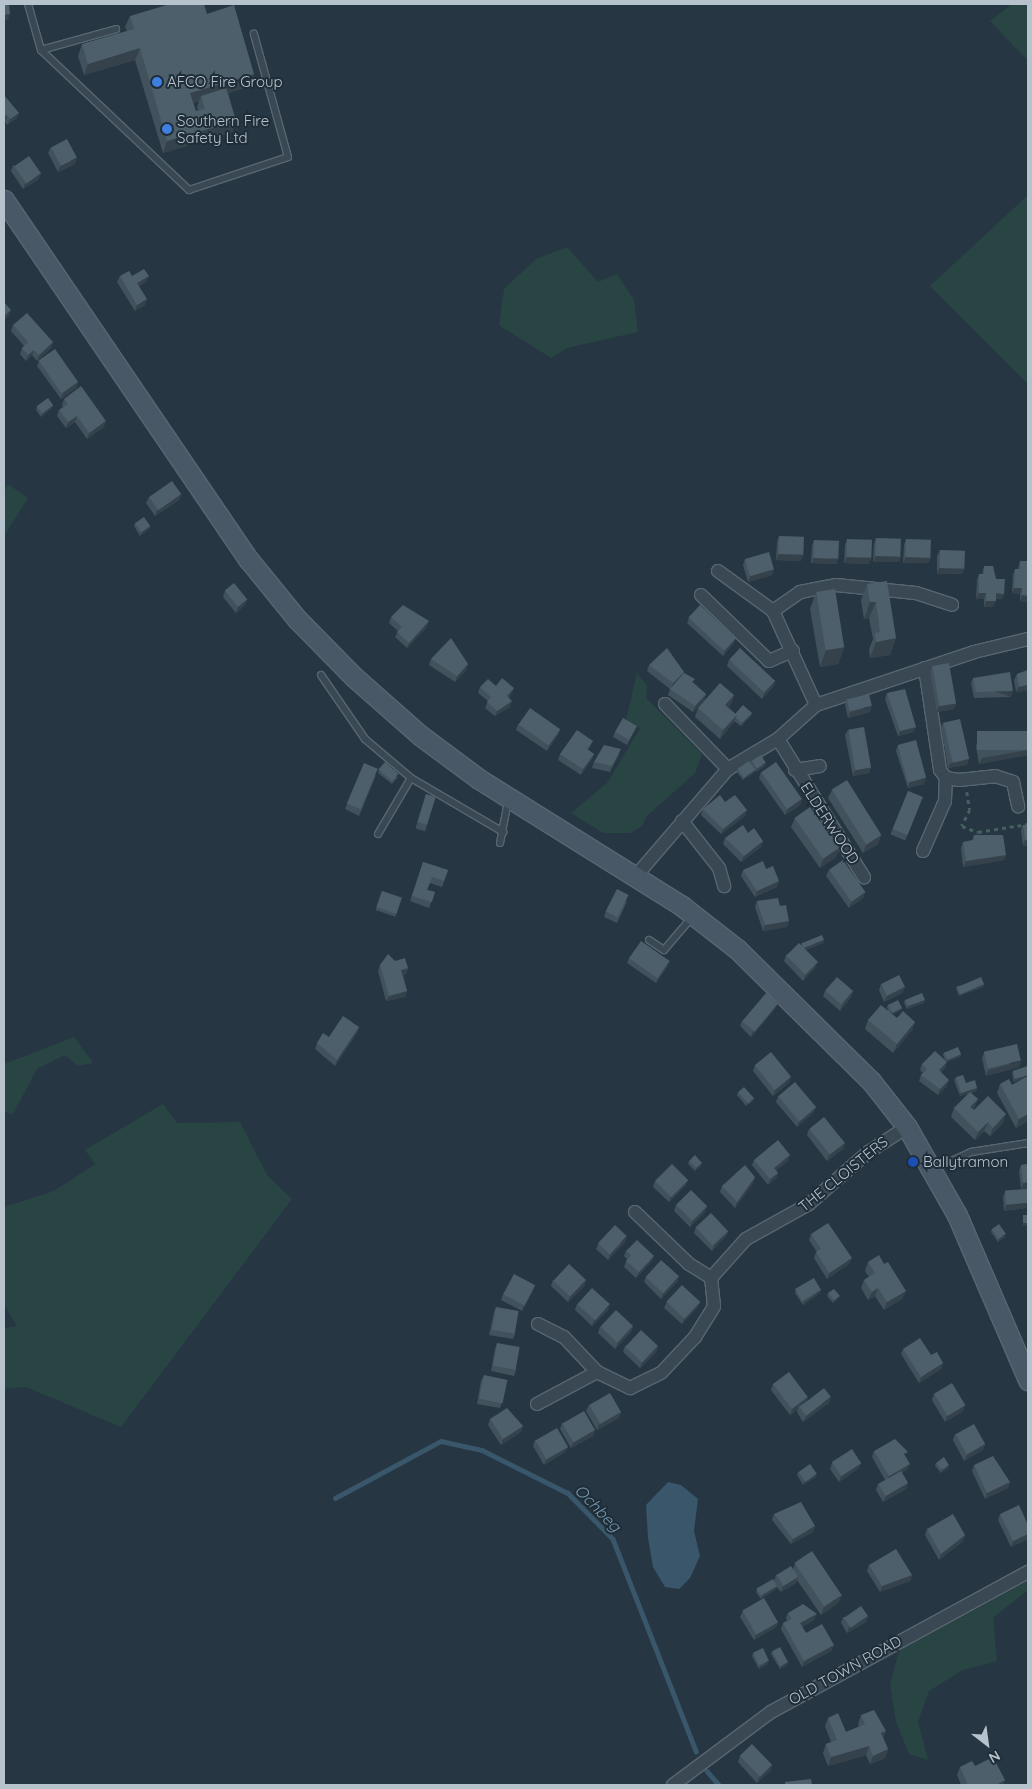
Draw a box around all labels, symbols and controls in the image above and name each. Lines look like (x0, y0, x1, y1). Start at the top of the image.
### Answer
place label: AFCO Fire Group (167, 73, 283, 91)
marker: AFCO Fire Group (151, 76, 163, 88)
place label: Southern Fire Safety Ltd (177, 111, 269, 146)
marker: Southern Fire Safety Ltd (161, 123, 173, 135)
street label: ELDERWOOD (797, 779, 863, 867)
street label: THE CLOISTERS (795, 1132, 891, 1216)
place label: Ballytramon (923, 1153, 1008, 1171)
marker: Ballytramon (907, 1156, 919, 1168)
water label: Ochbeg (571, 1480, 625, 1536)
street label: OLD TOWN ROAD (786, 1632, 904, 1708)
north arrow (962, 1719, 1012, 1769)
text: N (986, 1747, 1003, 1767)

